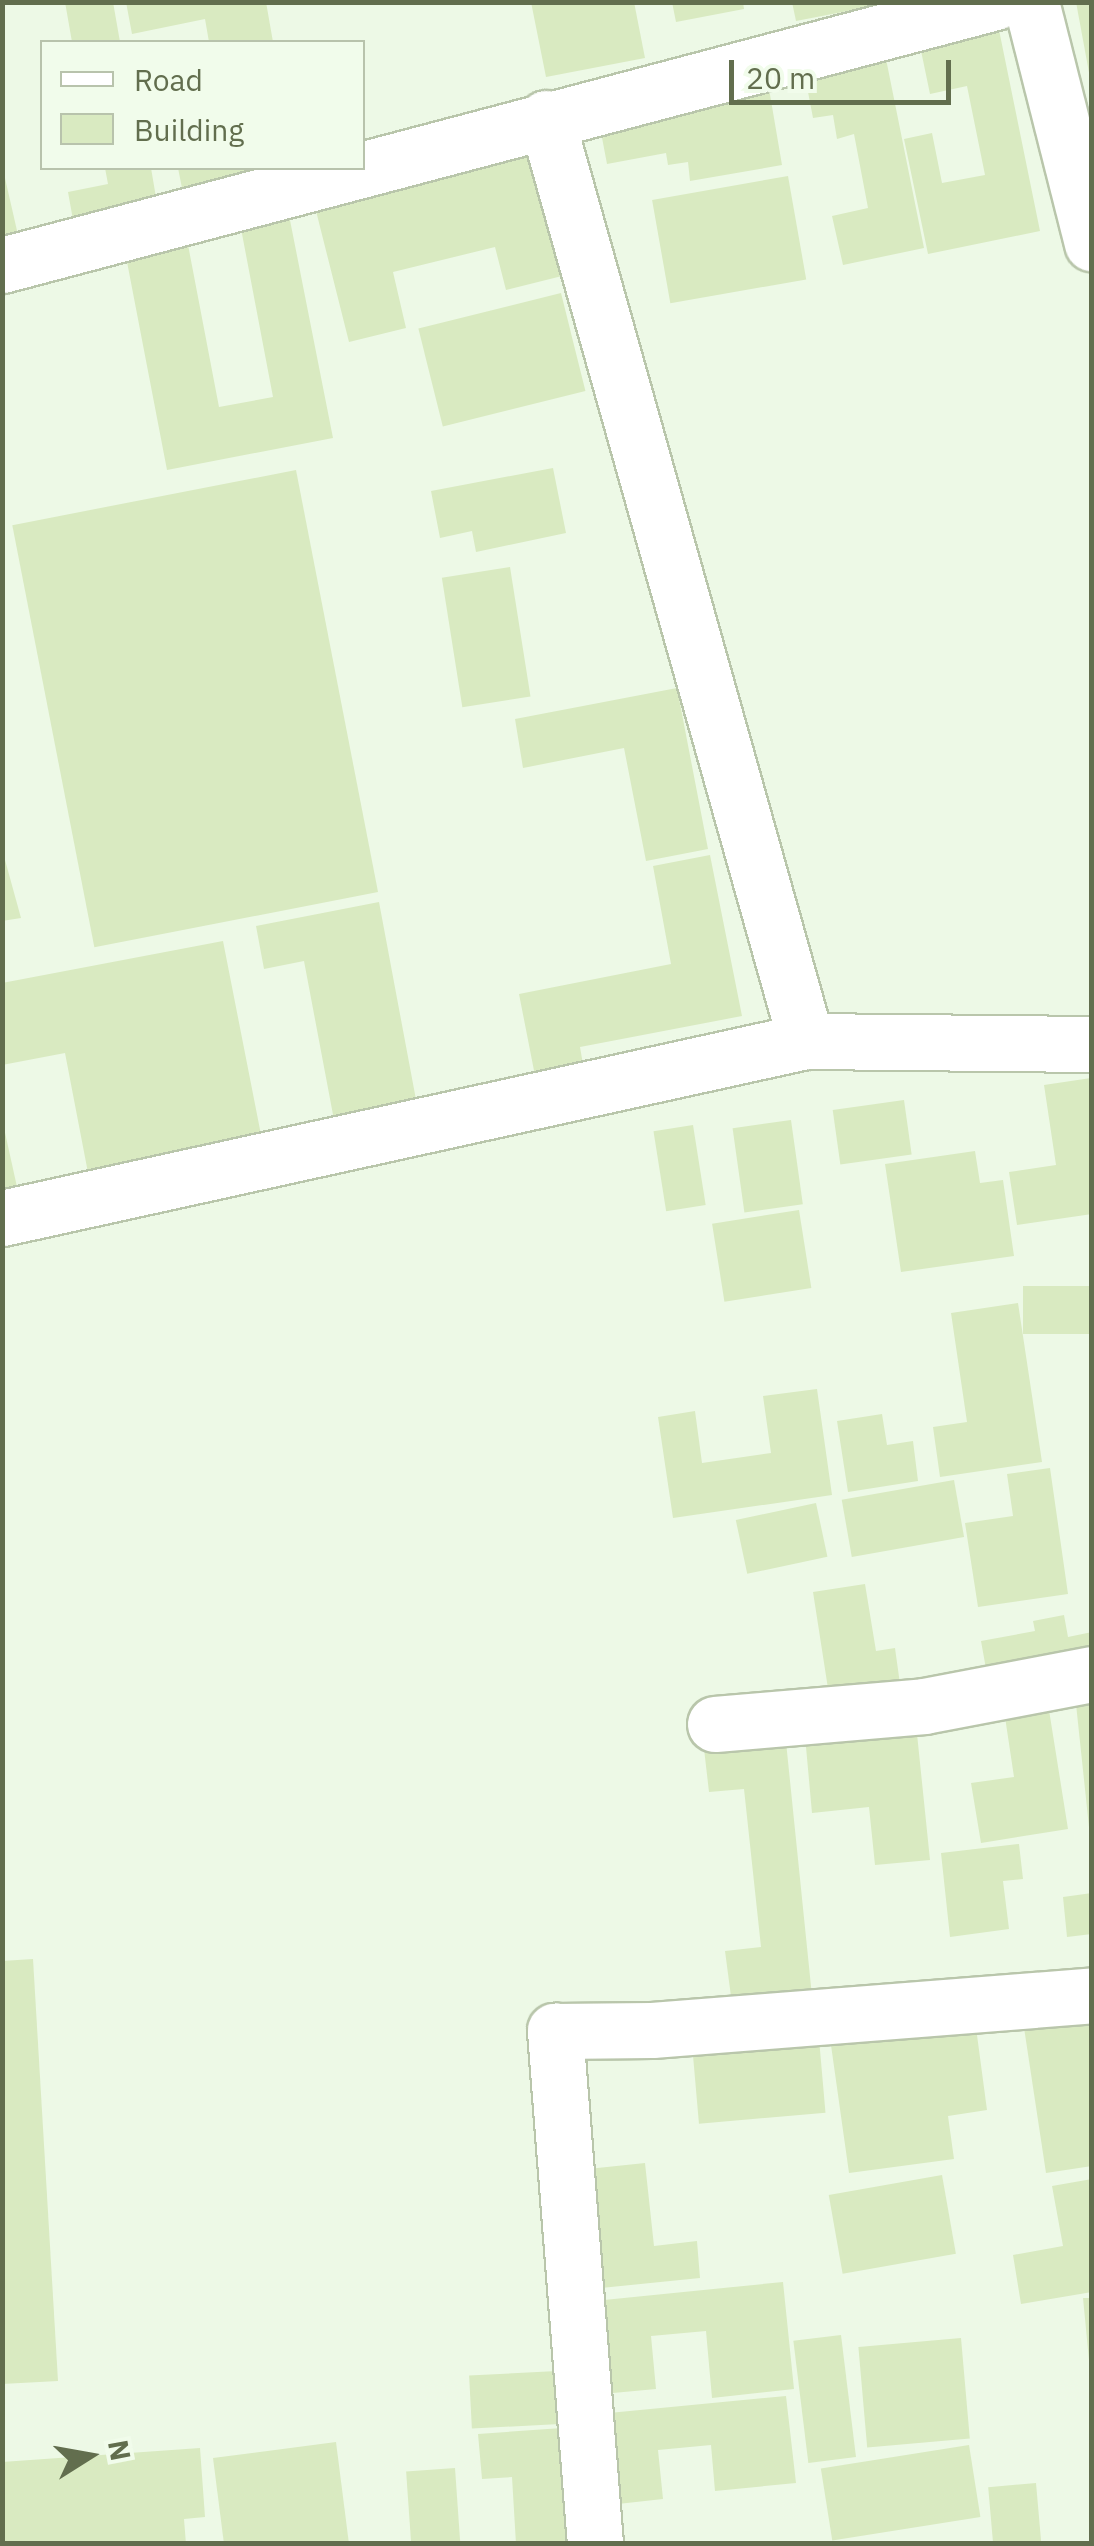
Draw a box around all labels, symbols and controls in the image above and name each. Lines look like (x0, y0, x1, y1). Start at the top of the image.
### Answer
legend (40, 40, 365, 170)
scale bar (734, 40, 956, 102)
text: 20 m (746, 58, 815, 97)
text: Road (134, 60, 203, 99)
text: Building (134, 110, 244, 149)
north arrow (40, 2406, 140, 2506)
text: N (100, 2437, 140, 2464)

